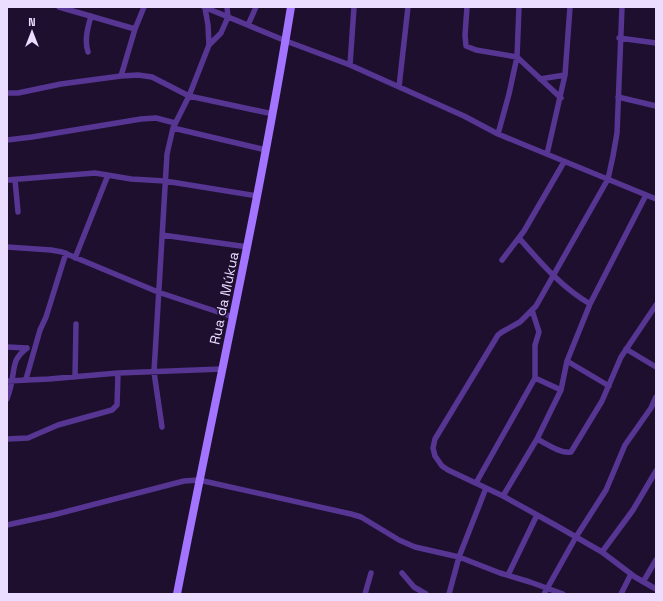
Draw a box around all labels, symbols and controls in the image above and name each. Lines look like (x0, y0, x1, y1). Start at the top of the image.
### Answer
north arrow (12, 12, 52, 52)
text: N (28, 15, 36, 29)
street label: Rua da Múkua (205, 250, 243, 346)

